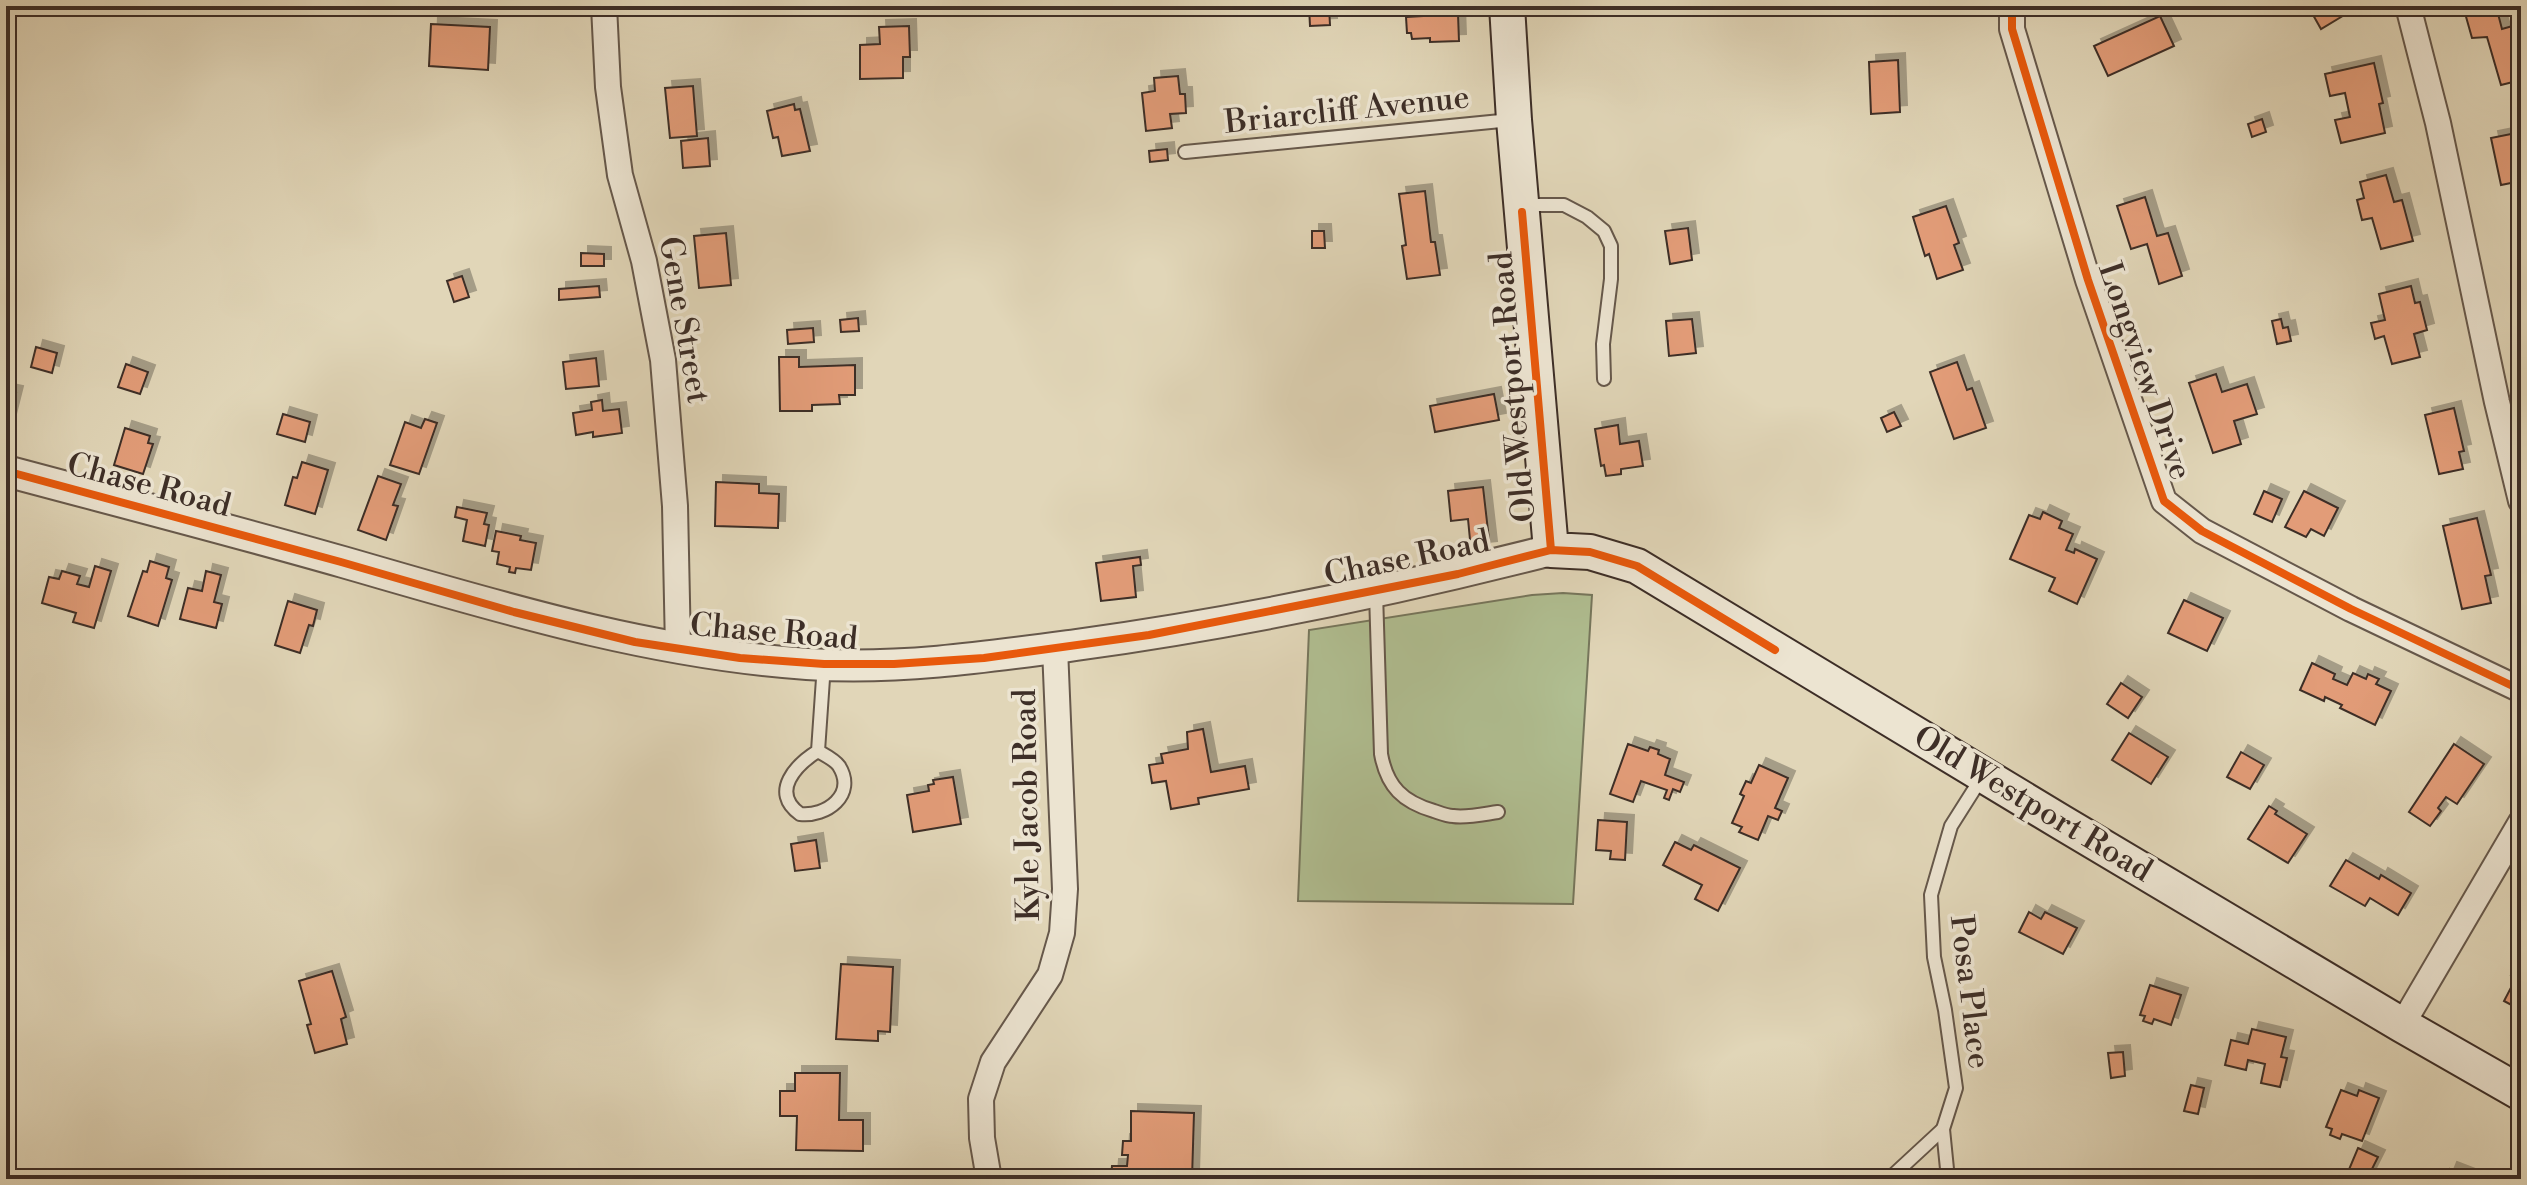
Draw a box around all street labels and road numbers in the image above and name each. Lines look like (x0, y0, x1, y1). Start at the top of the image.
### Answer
street label: Briarcliff Avenue (1222, 77, 1471, 143)
street label: Gene Street (650, 234, 718, 406)
street label: Old Westport Road (1481, 250, 1545, 524)
street label: Longview Drive (2089, 257, 2201, 485)
street label: Chase Road (63, 444, 235, 526)
street label: Chase Road (1321, 521, 1493, 595)
street label: Chase Road (688, 605, 860, 659)
street label: Kyle Jacob Road (1005, 688, 1049, 922)
street label: Old Westport Road (1906, 717, 2160, 891)
street label: Posa Place (1941, 913, 1999, 1071)

